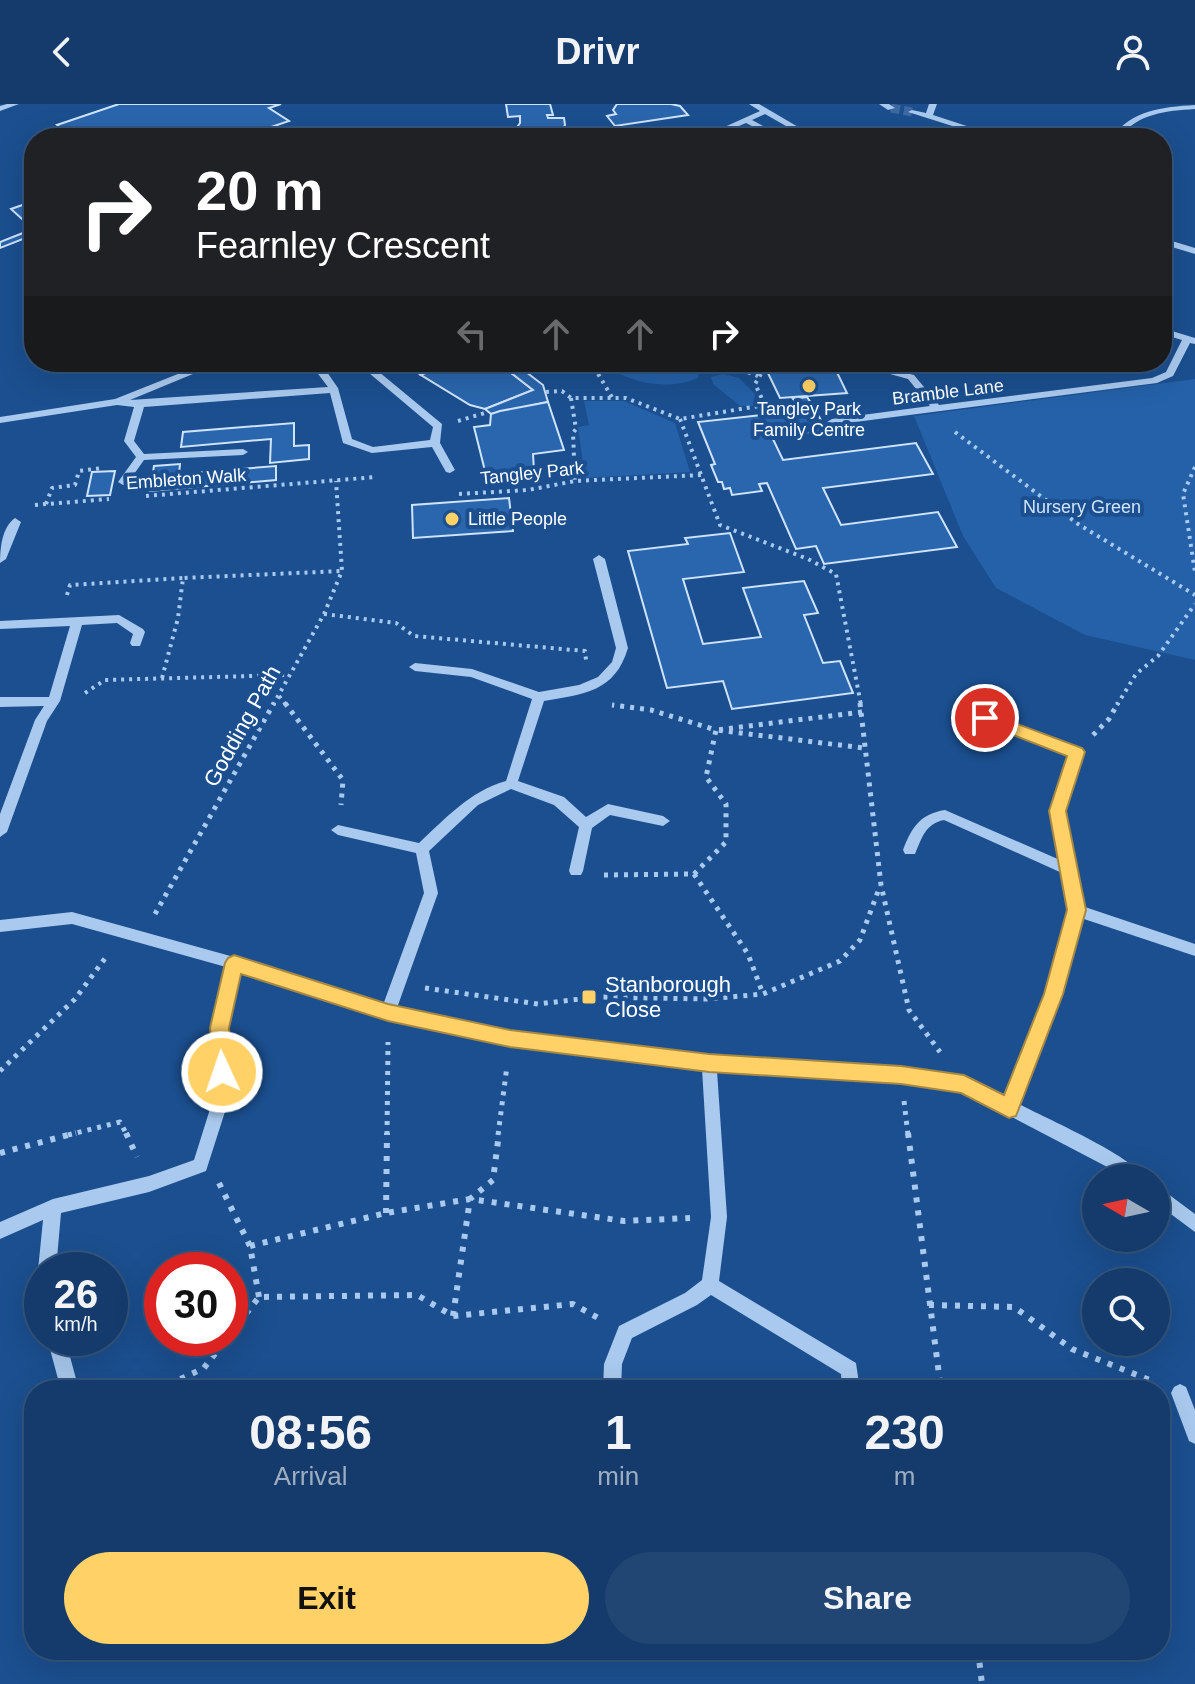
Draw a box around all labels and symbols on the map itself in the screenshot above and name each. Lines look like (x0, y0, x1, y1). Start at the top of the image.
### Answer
street label: Bramble Lane (891, 375, 1005, 409)
marker: Tangley Park Family Centre (800, 377, 818, 395)
place label: Tangley Park Family Centre (753, 399, 865, 440)
street label: Tangley Park (479, 458, 586, 488)
street label: Embleton Walk (125, 465, 248, 493)
park label: Nursery Green (1023, 497, 1141, 517)
place label: Little People (468, 509, 567, 529)
marker: Little People (443, 510, 461, 528)
street label: Godding Path (198, 661, 286, 791)
pin (951, 684, 1019, 752)
place label: Stanborough Close (605, 972, 731, 1022)
marker: Stanborough Close (580, 988, 598, 1006)
position arrow (180, 1030, 264, 1114)
north arrow (1082, 1164, 1170, 1252)
speed limit sign: 30 (144, 1252, 248, 1356)

